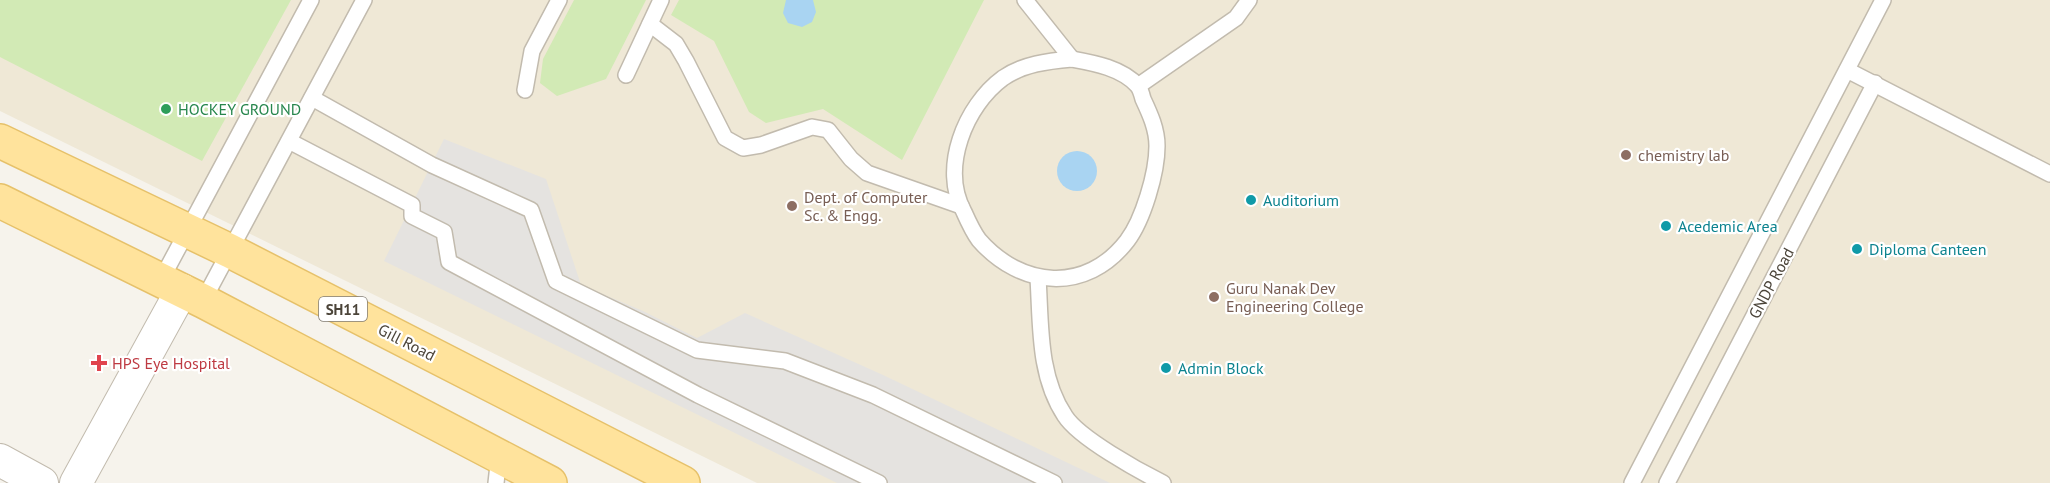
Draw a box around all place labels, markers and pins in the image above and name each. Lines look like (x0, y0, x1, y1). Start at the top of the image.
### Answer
place label: HOCKEY GROUND (178, 99, 301, 119)
marker: HOCKEY GROUND (159, 102, 173, 116)
place label: chemistry lab (1638, 145, 1729, 165)
marker: chemistry lab (1619, 148, 1633, 162)
place label: Dept. of Computer Sc. & Engg. (804, 187, 928, 225)
place label: Auditorium (1263, 190, 1339, 210)
marker: Auditorium (1244, 193, 1258, 207)
marker: Dept. of Computer Sc. & Engg. (785, 199, 799, 213)
place label: Acedemic Area (1678, 216, 1778, 236)
marker: Acedemic Area (1659, 219, 1673, 233)
place label: Diploma Canteen (1869, 239, 1987, 259)
marker: Diploma Canteen (1850, 242, 1864, 256)
place label: Guru Nanak Dev Engineering College (1226, 278, 1364, 316)
marker: Guru Nanak Dev Engineering College (1207, 290, 1221, 304)
place label: HPS Eye Hospital (112, 353, 230, 373)
marker: HPS Eye Hospital (90, 354, 108, 372)
place label: Admin Block (1178, 358, 1264, 378)
marker: Admin Block (1159, 361, 1173, 375)

